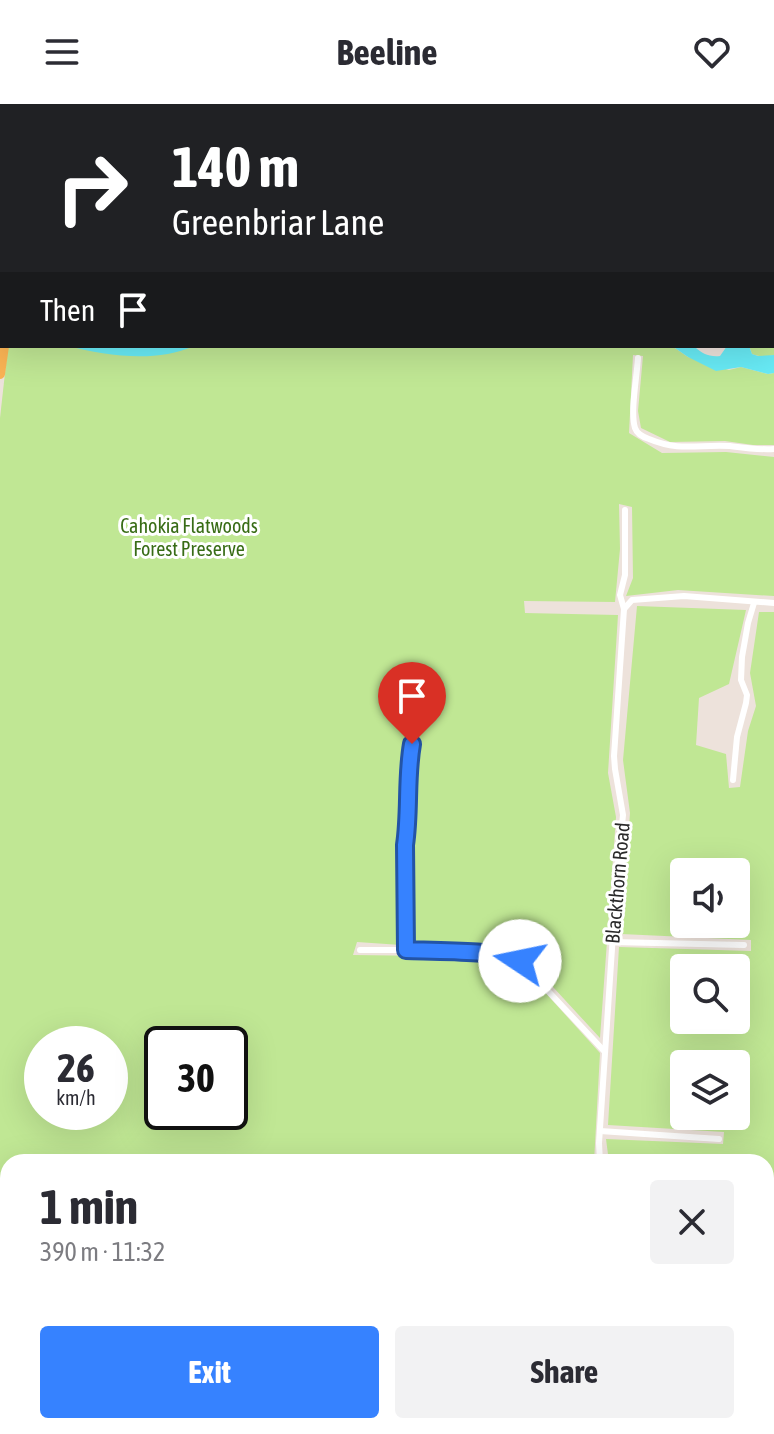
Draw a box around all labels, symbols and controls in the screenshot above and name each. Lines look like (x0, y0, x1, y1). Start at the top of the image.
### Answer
icon: menu (40, 30, 84, 74)
icon: heart (690, 30, 734, 74)
text: Beeline (336, 31, 438, 73)
text: 140 m (172, 135, 299, 199)
icon: right (40, 136, 144, 240)
text: Greenbriar Lane (172, 201, 384, 243)
icon: arrive (111, 288, 155, 332)
text: Then (40, 293, 95, 327)
park label: Cahokia Flatwoods Forest Preserve (120, 514, 258, 560)
pin (378, 662, 446, 744)
icon: arrive (390, 674, 434, 718)
street label: Blackthorn Road (600, 821, 634, 945)
map controls (670, 858, 750, 1130)
button: sound (670, 858, 750, 938)
position arrow (478, 919, 562, 1003)
button: search (670, 954, 750, 1034)
speed limit sign: 30 (144, 1026, 248, 1130)
text: 26 (57, 1045, 95, 1090)
button: layers (670, 1050, 750, 1130)
text: km/h (56, 1086, 96, 1109)
text: 1 min (40, 1179, 138, 1234)
button: close (650, 1180, 734, 1264)
text: 390 m · 11:32 (40, 1237, 165, 1267)
button: Exit (40, 1326, 379, 1418)
button: Share (395, 1326, 734, 1418)

